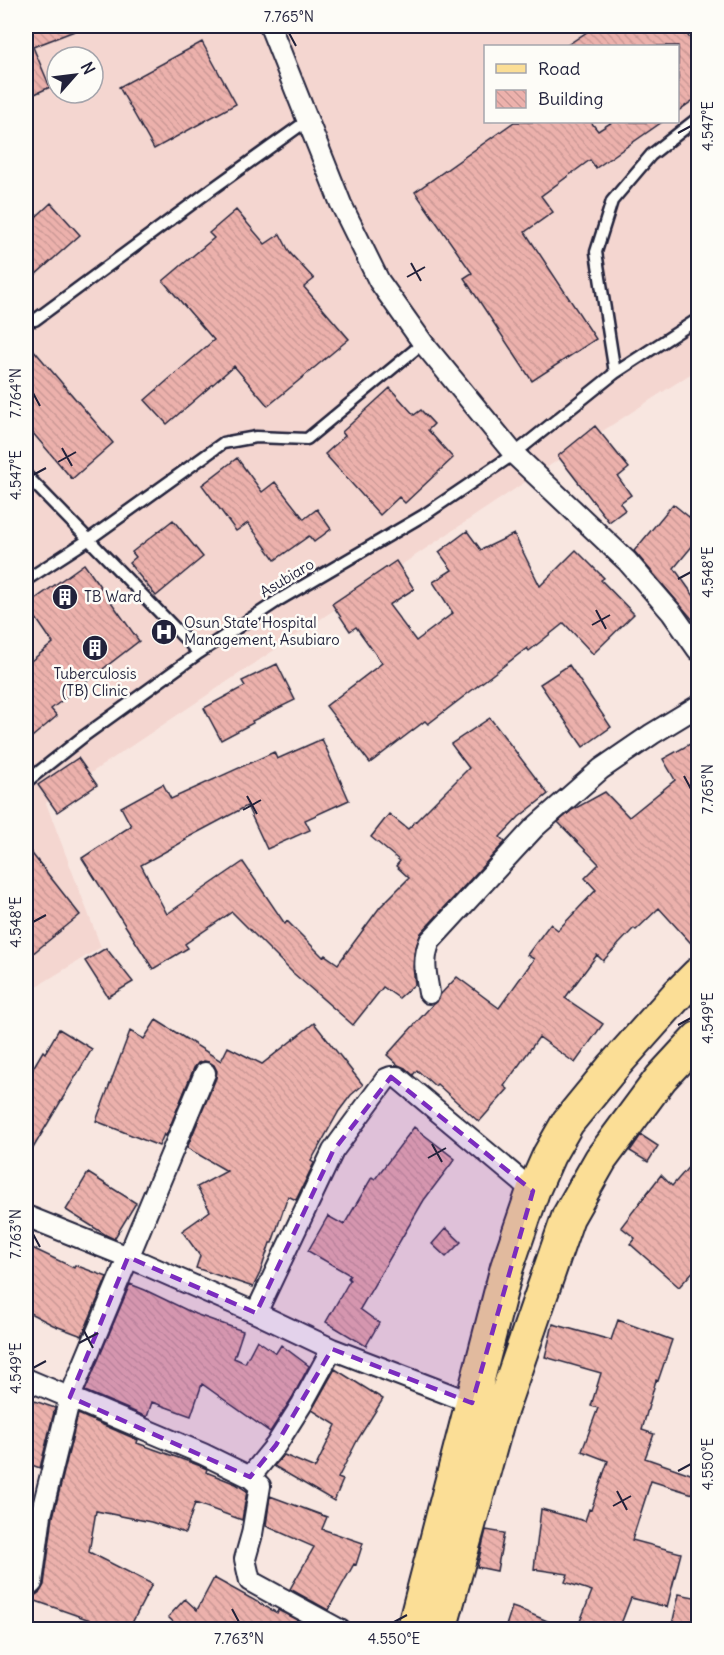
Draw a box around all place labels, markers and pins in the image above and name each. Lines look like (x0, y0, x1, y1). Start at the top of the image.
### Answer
building icon: TB Ward (50, 582, 80, 612)
place label: TB Ward (84, 587, 142, 606)
place label: Osun State Hospital Management, Asubiaro (184, 613, 340, 649)
hospital icon: Osun State Hospital Management, Asubiaro (149, 617, 179, 647)
building icon: Tuberculosis (TB) Clinic (80, 633, 110, 663)
place label: Tuberculosis (TB) Clinic (53, 664, 137, 700)

